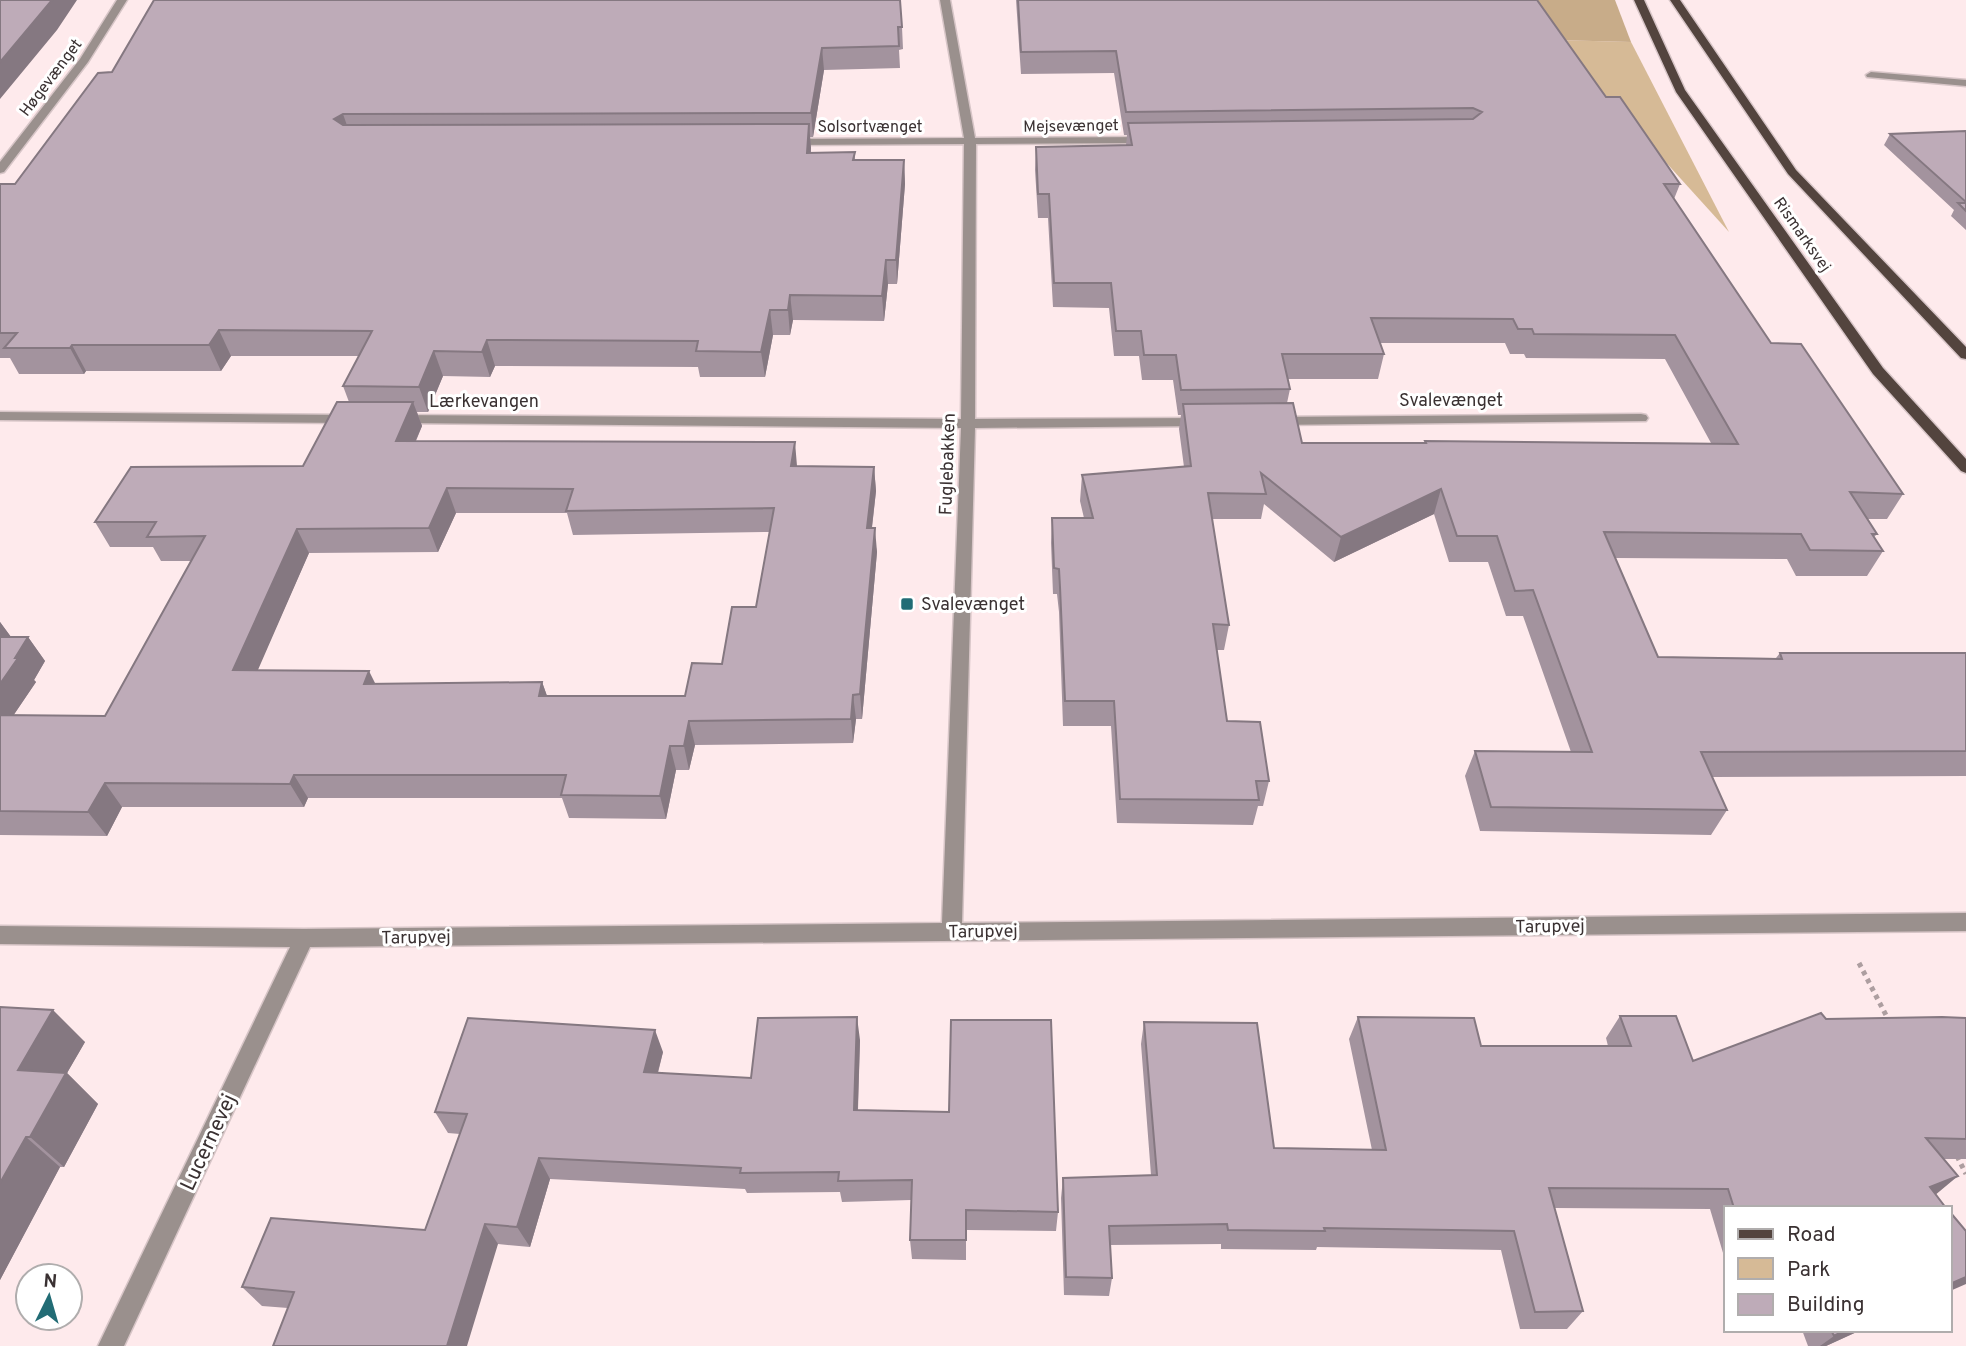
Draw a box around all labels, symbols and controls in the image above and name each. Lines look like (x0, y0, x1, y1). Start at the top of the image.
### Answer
street label: Høgevænget (16, 35, 87, 121)
street label: Mejsevænget (1023, 116, 1119, 138)
street label: Solsortvænget (817, 118, 923, 138)
street label: Rismarksvej (1768, 194, 1834, 276)
street label: Svalevænget (1399, 390, 1503, 413)
street label: Lærkevangen (429, 391, 539, 414)
street label: Fuglebakken (935, 412, 962, 516)
place label: Svalevænget (921, 594, 1025, 617)
marker: Svalevænget (899, 596, 915, 612)
street label: Tarupvej (1515, 915, 1585, 940)
street label: Tarupvej (948, 920, 1018, 945)
street label: Tarupvej (381, 926, 451, 951)
street label: Lucernevej (175, 1090, 244, 1195)
legend (1724, 1206, 1952, 1332)
text: Road (1787, 1222, 1836, 1249)
text: Park (1787, 1257, 1830, 1284)
north arrow (14, 1262, 84, 1332)
text: N (42, 1270, 58, 1295)
text: Building (1787, 1292, 1865, 1319)

